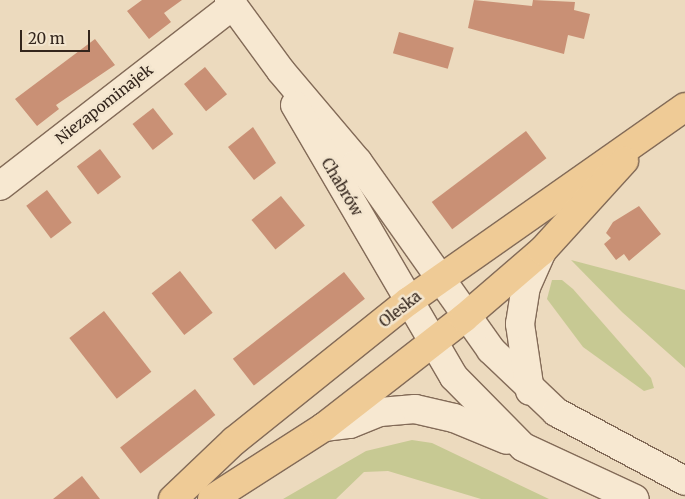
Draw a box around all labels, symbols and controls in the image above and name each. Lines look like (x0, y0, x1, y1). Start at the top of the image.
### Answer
scale bar (22, 20, 92, 52)
text: 20 m (28, 29, 65, 48)
street label: Niezapominajek (52, 61, 156, 147)
street label: Chabrów (318, 155, 366, 219)
street label: Oleska (376, 287, 424, 331)

